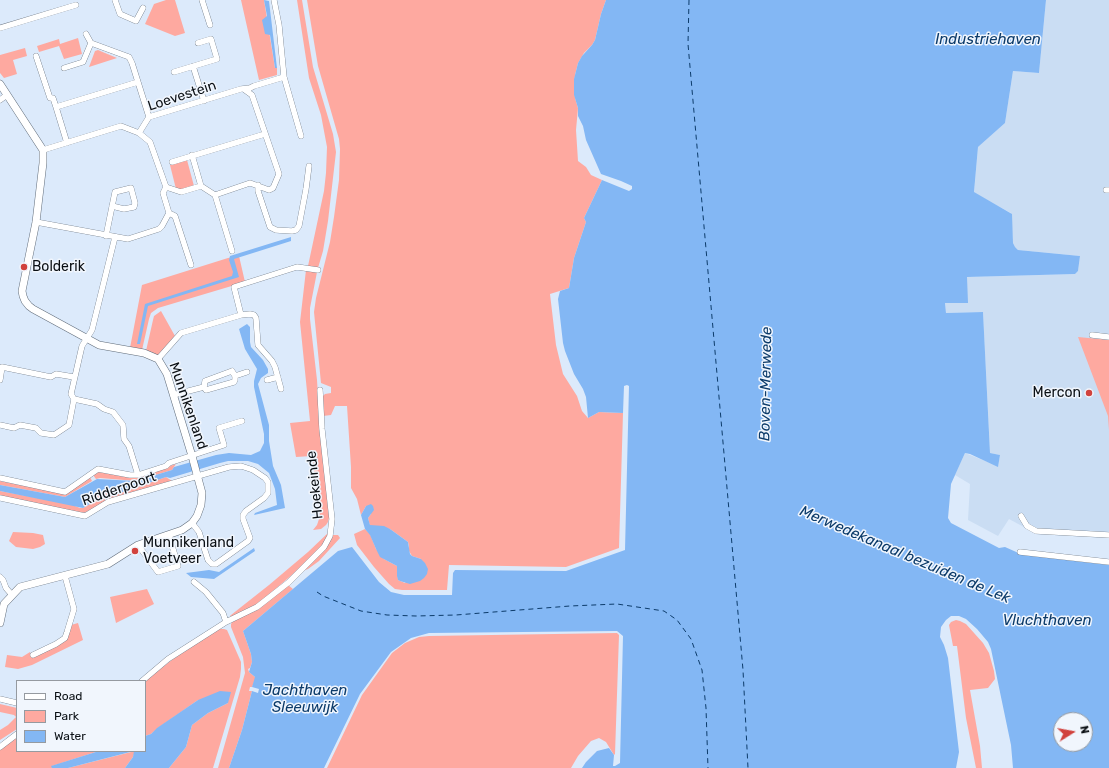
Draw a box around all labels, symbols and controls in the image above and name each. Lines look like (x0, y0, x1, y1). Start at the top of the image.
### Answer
water label: Industriehaven (935, 31, 1041, 49)
street label: Loevestein (146, 77, 218, 115)
place label: Bolderik (32, 259, 85, 275)
marker: Bolderik (19, 262, 29, 272)
water label: Boven-Merwede (756, 327, 776, 441)
street label: Munnikenland (165, 360, 211, 452)
place label: Mercon (1033, 385, 1081, 401)
marker: Mercon (1084, 388, 1094, 398)
street label: Hoekeinde (303, 450, 327, 520)
street label: Ridderpoort (80, 468, 158, 510)
water label: Merwedekanaal bezuiden de Lek (797, 502, 1013, 608)
place label: Munnikenland Voetveer (143, 535, 234, 568)
marker: Munnikenland Voetveer (130, 546, 140, 556)
water label: Vluchthaven (1003, 612, 1091, 630)
legend (16, 680, 146, 752)
water label: Jachthaven Sleeuwijk (263, 682, 347, 717)
text: Road (54, 689, 82, 703)
text: Park (54, 709, 79, 723)
north arrow (1053, 712, 1093, 752)
text: N (1077, 725, 1091, 735)
text: Water (54, 729, 86, 743)

